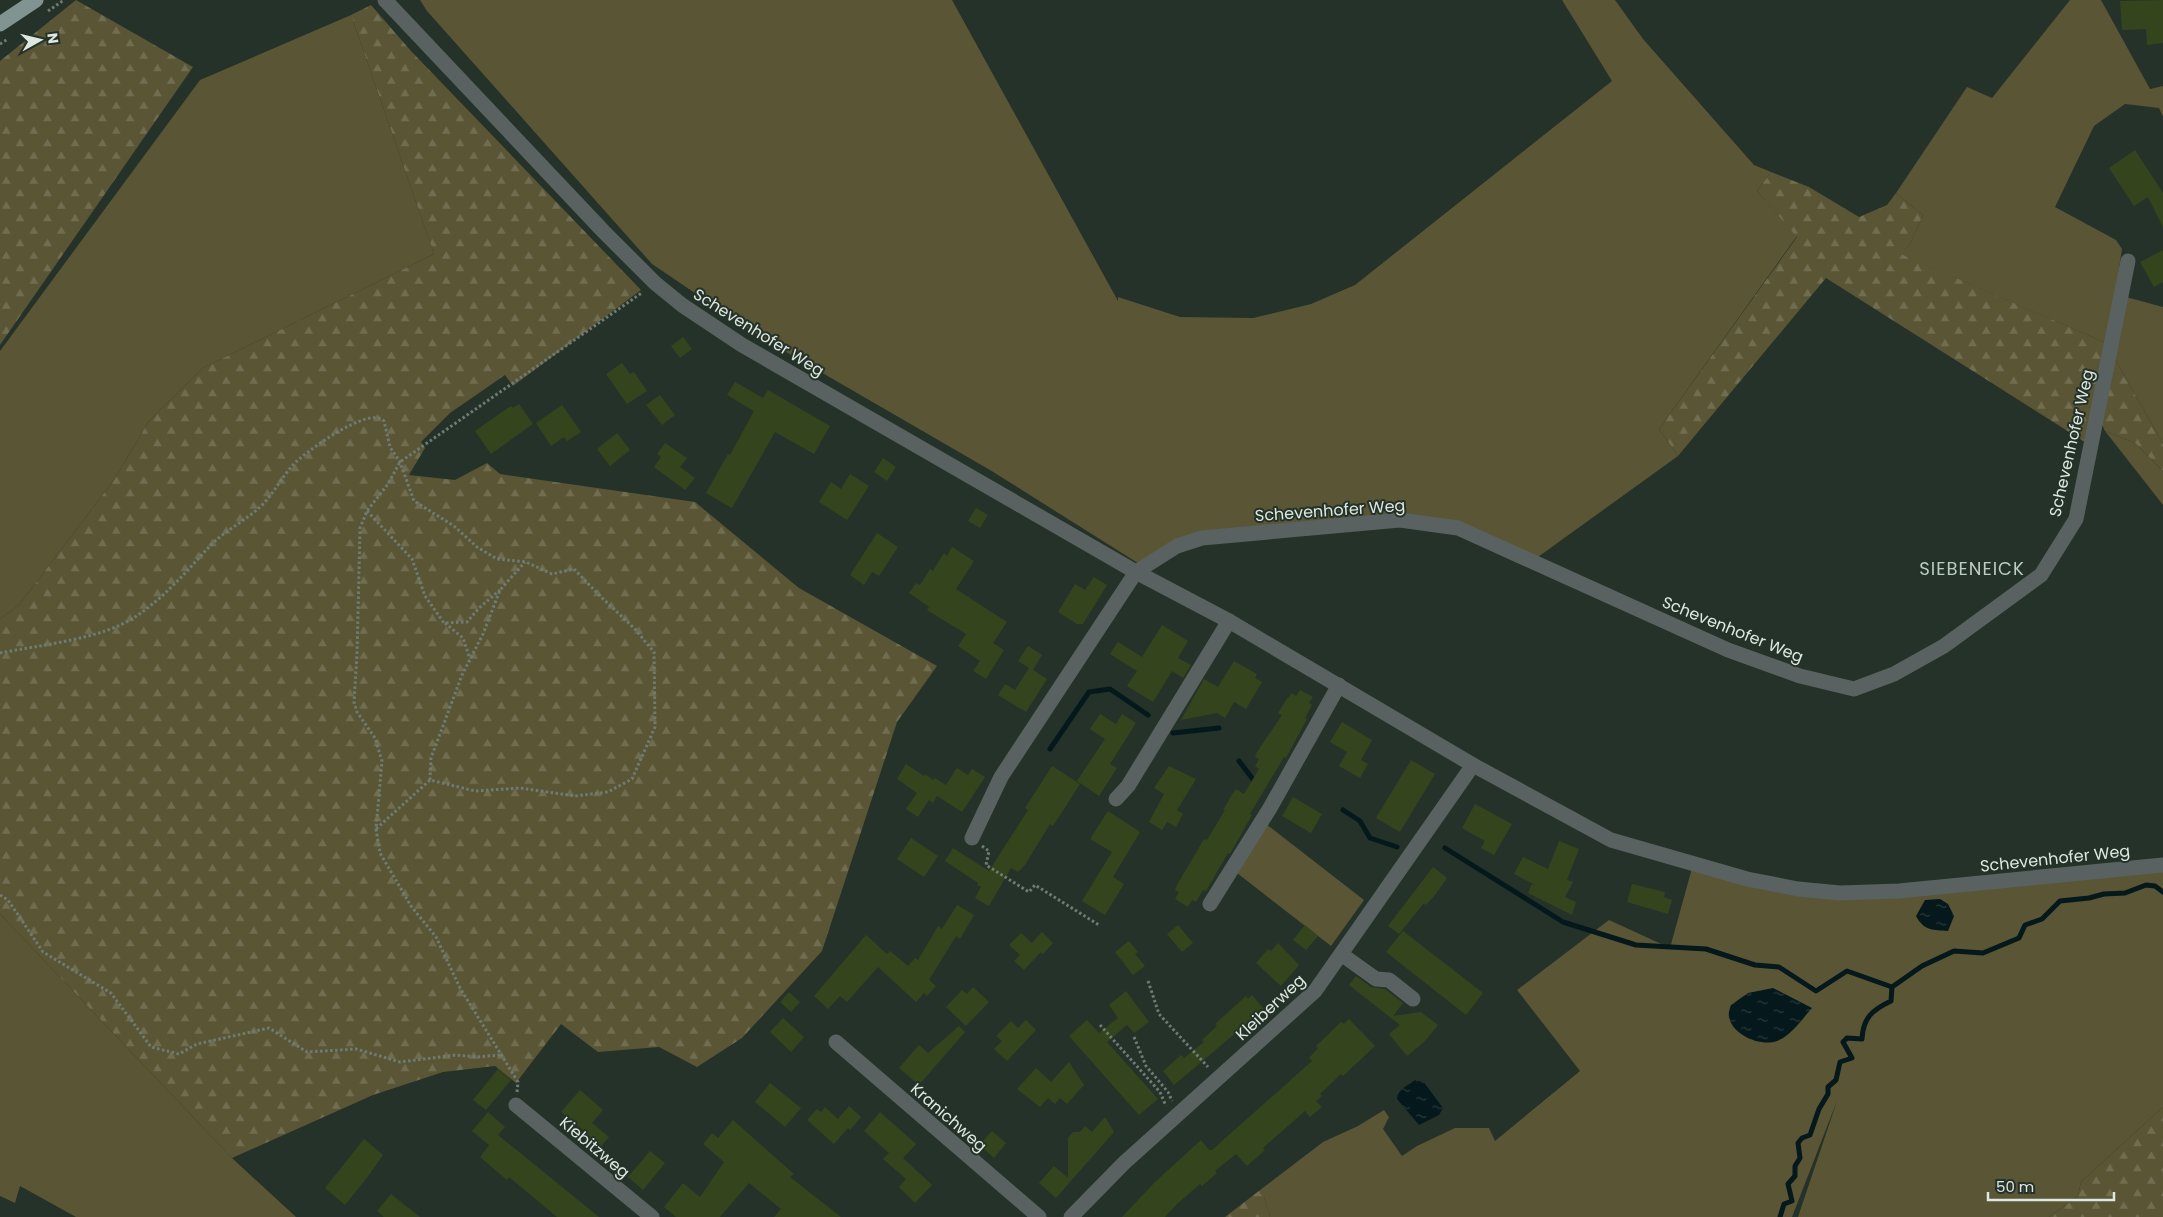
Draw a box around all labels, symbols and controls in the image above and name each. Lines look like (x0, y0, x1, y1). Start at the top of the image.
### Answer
north arrow (15, 15, 65, 65)
text: N (42, 32, 64, 45)
street label: Schevenhofer Weg (689, 283, 829, 382)
street label: Schevenhofer Weg (2043, 367, 2100, 519)
street label: Schevenhofer Weg (1254, 494, 1406, 527)
district label: SIEBENEICK (1919, 556, 2025, 581)
street label: Schevenhofer Weg (1659, 591, 1807, 668)
street label: Schevenhofer Weg (1979, 839, 2131, 878)
street label: Kleiberweg (1230, 969, 1310, 1046)
street label: Kranichweg (906, 1078, 992, 1157)
street label: Kiebitzweg (555, 1111, 635, 1184)
scale bar (1988, 1170, 2114, 1202)
text: 50 m (1996, 1176, 2034, 1197)

